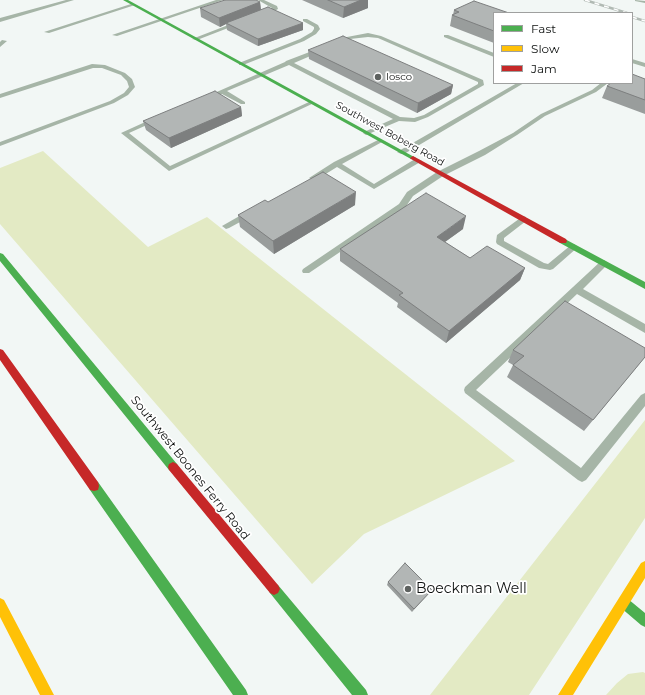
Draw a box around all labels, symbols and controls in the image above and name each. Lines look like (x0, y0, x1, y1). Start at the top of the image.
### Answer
legend (493, 12, 633, 84)
text: Fast (531, 21, 556, 36)
text: Slow (531, 41, 560, 56)
text: Jam (531, 61, 557, 76)
place label: Iosco (386, 71, 412, 83)
marker: Iosco (373, 72, 383, 82)
street label: Southwest Boberg Road (334, 99, 446, 169)
street label: Southwest Boones Ferry Road (127, 393, 253, 543)
place label: Boeckman Well (416, 581, 527, 597)
marker: Boeckman Well (403, 584, 413, 594)

